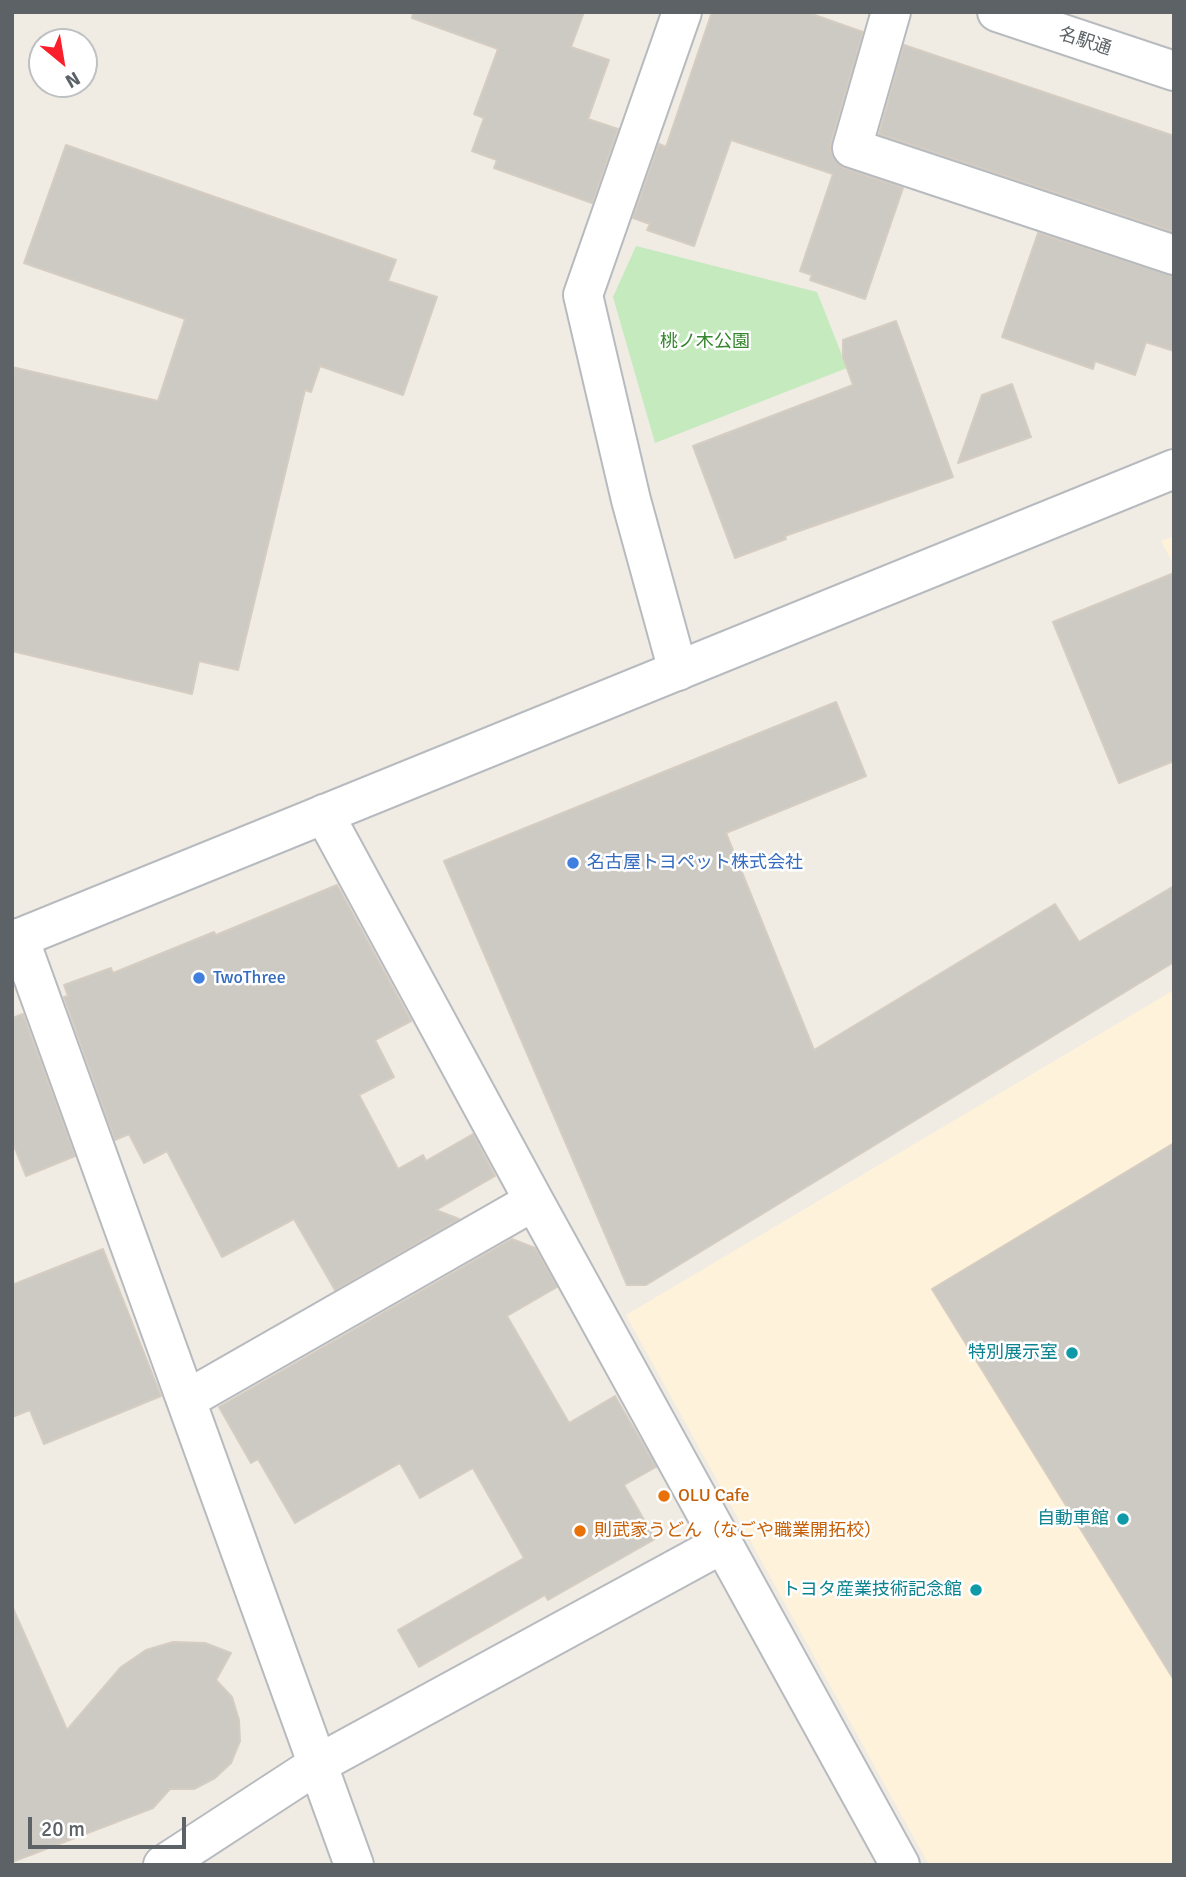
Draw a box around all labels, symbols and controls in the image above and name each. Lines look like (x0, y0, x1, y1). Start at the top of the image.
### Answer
street label: 名駅通 (1056, 23, 1114, 61)
north arrow (28, 28, 98, 98)
text: N (61, 66, 84, 93)
park label: 桃ノ木公園 (660, 331, 750, 353)
place label: 名古屋トヨペット株式会社 (587, 852, 803, 874)
marker: 名古屋トヨペット株式会社 (565, 855, 581, 871)
place label: TwoThree (213, 967, 286, 989)
marker: TwoThree (191, 970, 207, 986)
place label: 特別展示室 (968, 1342, 1058, 1364)
marker: 特別展示室 (1064, 1345, 1080, 1361)
place label: OLU Cafe (678, 1485, 749, 1507)
marker: OLU Cafe (656, 1488, 672, 1504)
place label: 自動車館 (1037, 1508, 1109, 1530)
marker: 自動車館 (1115, 1511, 1131, 1527)
place label: 則武家うどん（なごや職業開拓校） (594, 1520, 882, 1542)
marker: 則武家うどん（なごや職業開拓校） (572, 1523, 588, 1539)
place label: トヨタ産業技術記念館 (782, 1579, 962, 1601)
marker: トヨタ産業技術記念館 (968, 1582, 984, 1598)
scale bar (32, 1804, 189, 1848)
text: 20 m (41, 1816, 85, 1842)

